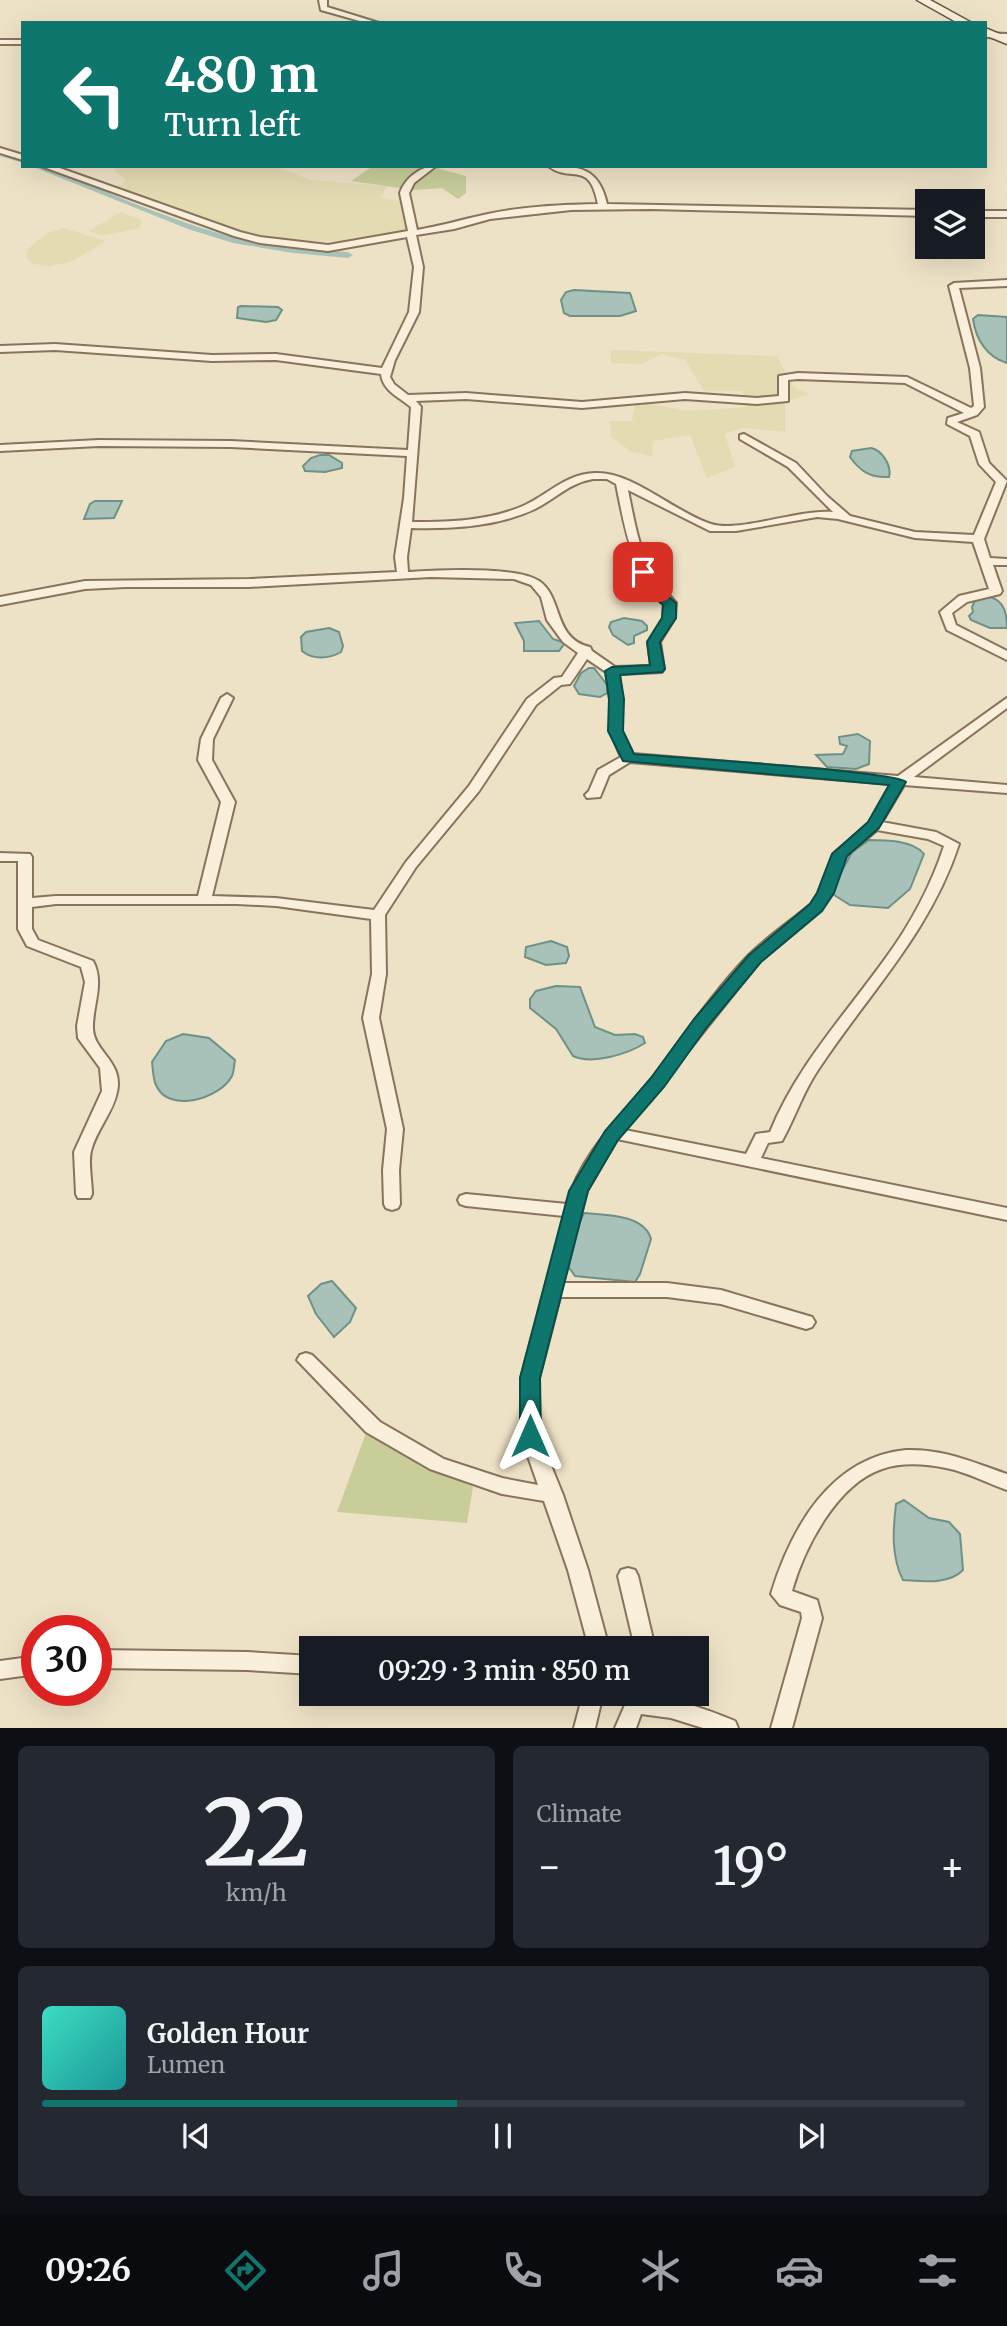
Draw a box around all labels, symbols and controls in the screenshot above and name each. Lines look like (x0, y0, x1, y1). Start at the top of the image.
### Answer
text: 480 m (164, 44, 318, 105)
icon: left (49, 49, 140, 140)
text: Turn left (164, 105, 301, 145)
map controls (915, 189, 985, 259)
button: layers (915, 189, 985, 259)
pin (613, 542, 673, 602)
icon: arrive (624, 553, 662, 591)
position arrow (493, 1399, 567, 1473)
speed limit sign: 30 (21, 1615, 112, 1706)
text: 09:29 · 3 min · 850 m (378, 1654, 630, 1687)
text: 22 (203, 1775, 309, 1890)
text: Climate (537, 1799, 622, 1828)
text: 19° (712, 1834, 789, 1899)
text: − (537, 1843, 562, 1890)
text: + (940, 1843, 965, 1890)
text: km/h (226, 1878, 287, 1907)
text: Golden Hour (147, 2017, 309, 2050)
text: Lumen (147, 2050, 225, 2079)
icon: previous (177, 2117, 215, 2155)
icon: pause (484, 2117, 522, 2155)
icon: next (792, 2117, 830, 2155)
icon: directions (221, 2246, 270, 2295)
icon: music (359, 2246, 408, 2295)
icon: phone (498, 2246, 547, 2295)
icon: climate (636, 2246, 685, 2295)
icon: car (775, 2246, 824, 2295)
icon: filters (913, 2246, 962, 2295)
text: 09:26 (45, 2250, 131, 2290)

